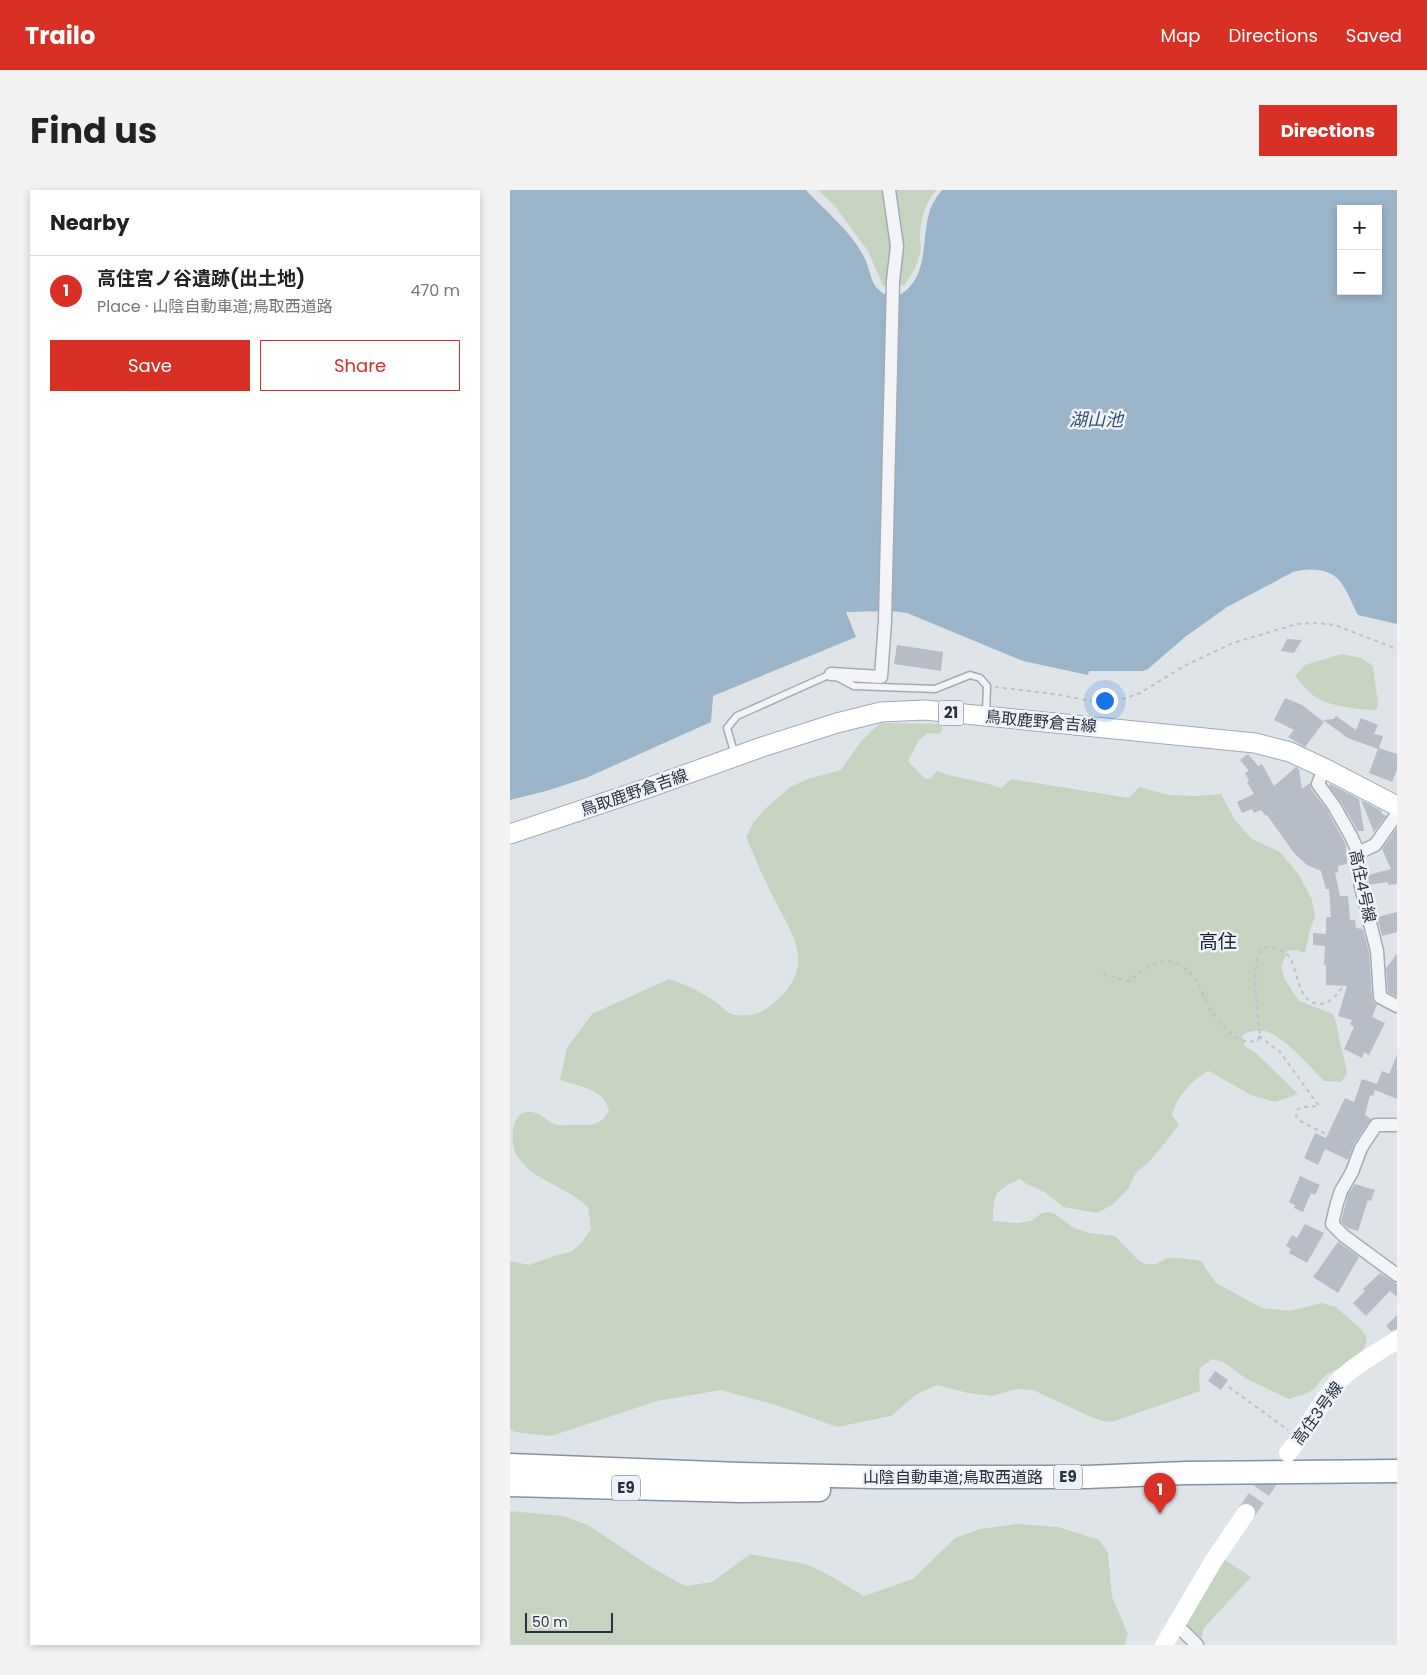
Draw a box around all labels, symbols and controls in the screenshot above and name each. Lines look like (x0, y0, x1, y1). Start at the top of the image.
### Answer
text: Trailo (25, 19, 95, 52)
text: Map (1161, 23, 1200, 48)
text: Directions (1228, 23, 1318, 48)
text: Saved (1346, 23, 1402, 48)
button: Directions (1259, 105, 1397, 156)
text: Find us (30, 106, 157, 155)
map controls (1337, 205, 1382, 295)
button: + (1337, 205, 1382, 250)
text: Nearby (50, 208, 130, 237)
button: − (1337, 250, 1382, 295)
text: 高住宮ノ谷遺跡(出土地) (97, 265, 305, 292)
text: 1 (63, 279, 69, 302)
text: 470 m (410, 279, 460, 302)
text: Place · 山陰自動車道;鳥取西道路 (97, 295, 333, 318)
button: Save (50, 340, 250, 391)
button: Share (260, 340, 460, 391)
water label: 湖山池 (1069, 407, 1125, 432)
your location (1092, 688, 1118, 714)
road number: 21 (938, 700, 964, 726)
street label: 鳥取鹿野倉吉線 (984, 705, 1098, 738)
street label: 鳥取鹿野倉吉線 (577, 763, 691, 822)
street label: 高住4号線 (1344, 847, 1381, 925)
district label: 高住 (1199, 928, 1237, 955)
street label: 高住3号線 (1287, 1377, 1348, 1450)
road number: E9 (1054, 1464, 1082, 1490)
street label: 山陰自動車道;鳥取西道路 (863, 1466, 1043, 1489)
pin: 1 (1144, 1473, 1176, 1514)
road number: E9 (612, 1476, 640, 1500)
scale bar (525, 1610, 612, 1633)
text: 50 m (532, 1612, 568, 1632)

